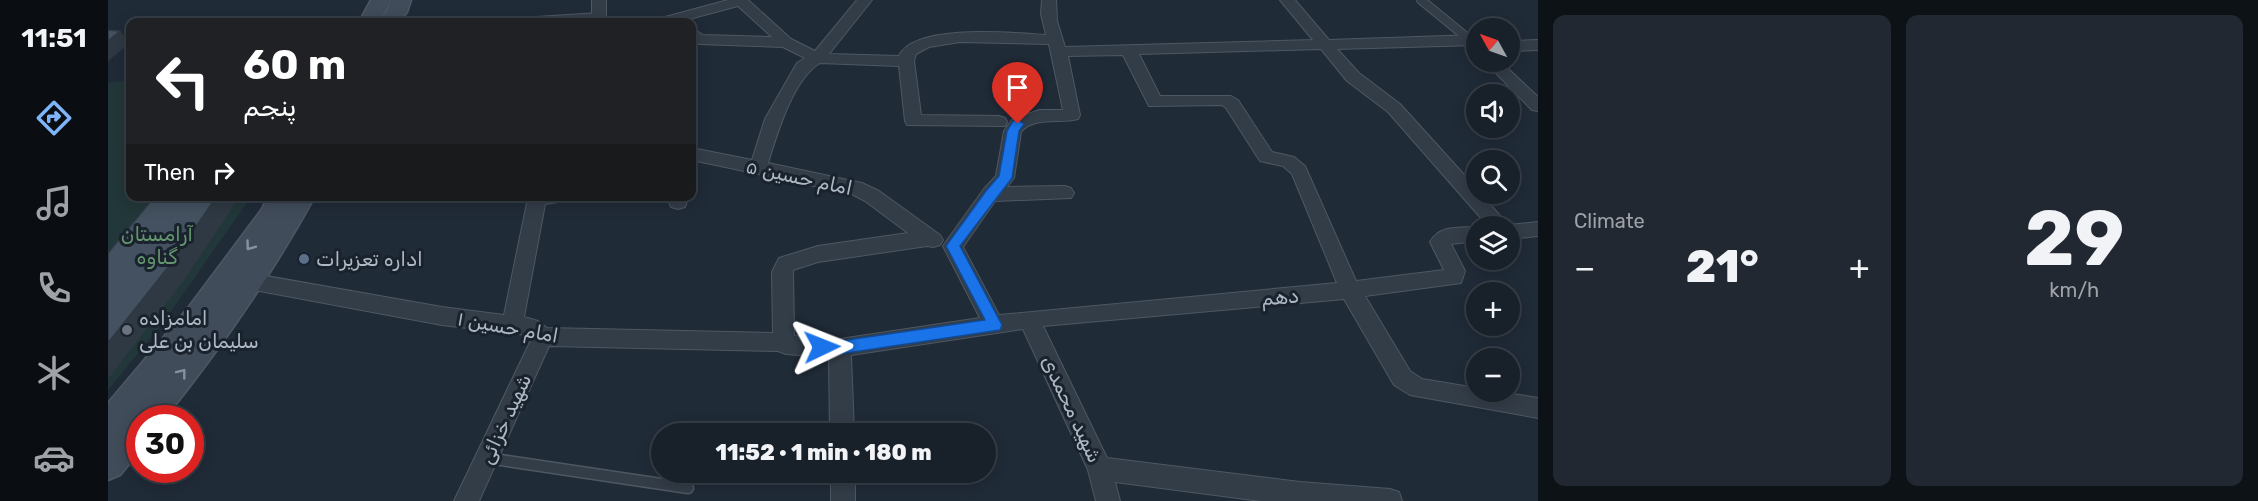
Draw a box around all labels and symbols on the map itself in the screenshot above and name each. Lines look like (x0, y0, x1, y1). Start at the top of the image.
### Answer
north arrow (1466, 18, 1520, 72)
pin (992, 62, 1043, 124)
street label: امام حسین ۵ (743, 154, 855, 202)
park label: آرامستان گناوه (121, 222, 193, 269)
one-way arrow (246, 239, 257, 250)
place label: اداره تعزیرات (316, 247, 423, 271)
marker: اداره تعزیرات (297, 252, 311, 266)
street label: دهم (1260, 283, 1300, 312)
place label: امامزاده سلیمان بن علی (139, 306, 259, 353)
street label: امام حسین ۱ (455, 306, 560, 350)
position arrow (790, 315, 854, 379)
marker: امامزاده سلیمان بن علی (120, 323, 134, 337)
street label: شهید محمدی (1037, 352, 1107, 466)
one-way arrow (175, 369, 186, 380)
street label: شهید خزائی (474, 370, 536, 468)
speed limit sign: 30 (126, 405, 204, 483)

